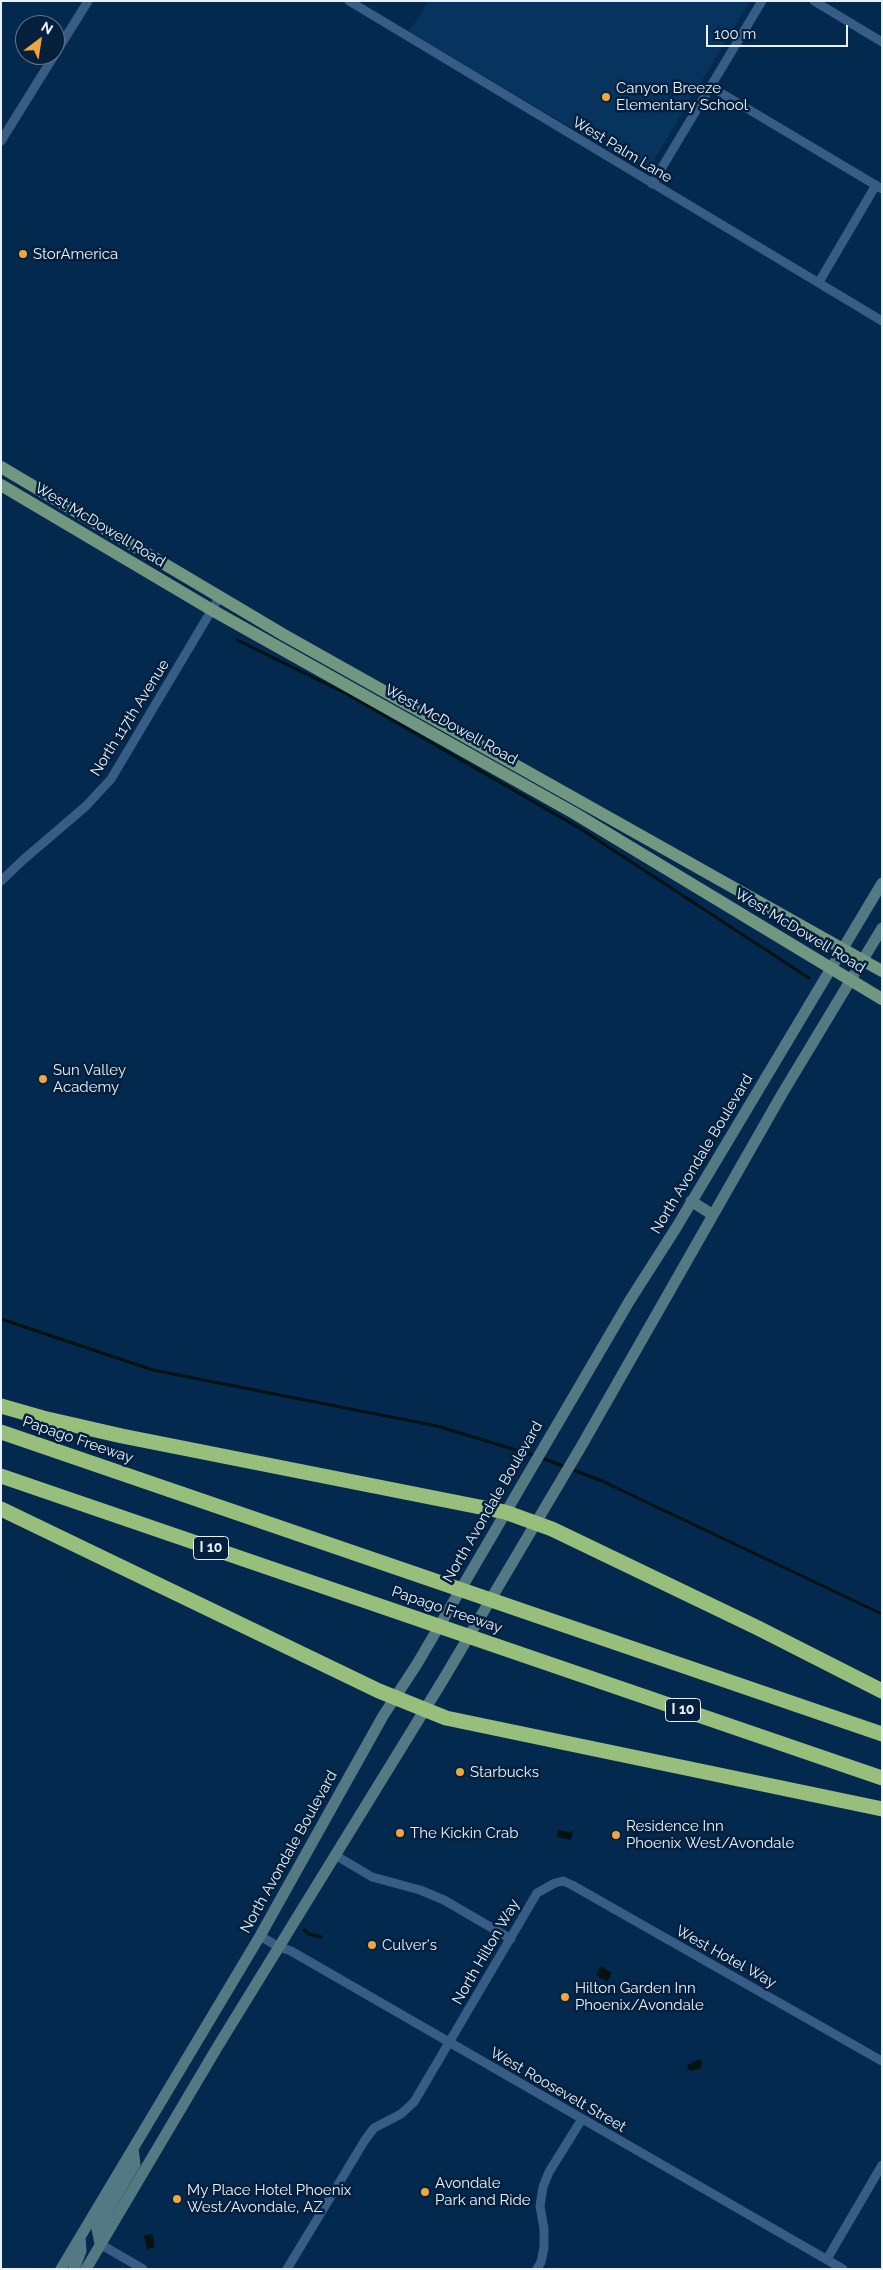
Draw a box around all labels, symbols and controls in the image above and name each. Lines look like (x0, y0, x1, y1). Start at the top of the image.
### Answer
north arrow (15, 15, 65, 65)
scale bar (708, 15, 850, 47)
text: N (39, 18, 56, 38)
text: 100 m (714, 25, 756, 43)
place label: Canyon Breeze Elementary School (616, 79, 748, 114)
marker: Canyon Breeze Elementary School (600, 91, 612, 103)
street label: West Palm Lane (569, 113, 675, 187)
place label: StorAmerica (33, 245, 118, 263)
marker: StorAmerica (17, 248, 29, 260)
street label: West McDowell Road (32, 479, 168, 571)
street label: North 117th Avenue (87, 656, 173, 780)
street label: West McDowell Road (382, 681, 520, 769)
street label: West McDowell Road (732, 885, 868, 977)
place label: Sun Valley Academy (53, 1061, 126, 1096)
street label: North Avondale Boulevard (647, 1071, 757, 1237)
marker: Sun Valley Academy (37, 1073, 49, 1085)
street label: Papago Freeway (20, 1413, 136, 1467)
street label: North Avondale Boulevard (439, 1418, 547, 1586)
road number: I 10 (194, 1536, 228, 1560)
street label: Papago Freeway (389, 1583, 505, 1637)
road number: I 10 (666, 1698, 700, 1722)
place label: Starbucks (470, 1763, 539, 1781)
marker: Starbucks (454, 1766, 466, 1778)
street label: North Avondale Boulevard (237, 1767, 341, 1937)
place label: Residence Inn Phoenix West/Avondale (626, 1817, 794, 1852)
place label: The Kickin Crab (410, 1824, 518, 1842)
marker: The Kickin Crab (394, 1827, 406, 1839)
marker: Residence Inn Phoenix West/Avondale (610, 1829, 622, 1841)
street label: North Hilton Way (448, 1896, 524, 2008)
street label: West Hotel Way (673, 1922, 779, 1992)
place label: Culver's (382, 1936, 437, 1954)
marker: Culver's (366, 1939, 378, 1951)
place label: Hilton Garden Inn Phoenix/Avondale (575, 1979, 704, 2014)
marker: Hilton Garden Inn Phoenix/Avondale (559, 1991, 571, 2003)
street label: West Roosevelt Street (487, 2044, 629, 2136)
place label: Avondale Park and Ride (435, 2174, 531, 2209)
place label: My Place Hotel Phoenix West/Avondale, AZ (187, 2181, 351, 2216)
marker: Avondale Park and Ride (419, 2186, 431, 2198)
marker: My Place Hotel Phoenix West/Avondale, AZ (171, 2193, 183, 2205)

